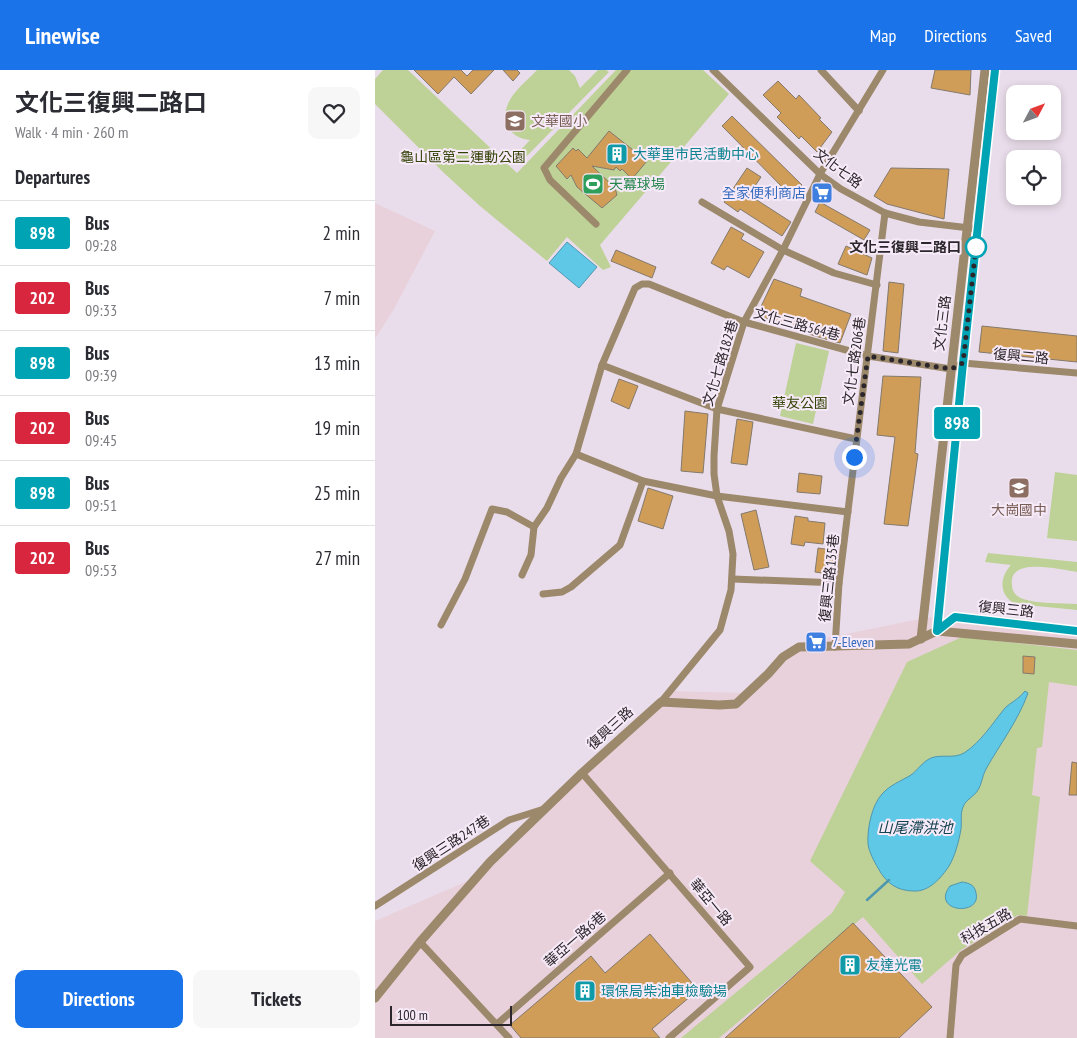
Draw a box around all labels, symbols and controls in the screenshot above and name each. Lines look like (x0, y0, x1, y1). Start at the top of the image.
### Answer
text: Linewise (25, 20, 100, 51)
text: Map (870, 24, 896, 47)
text: Directions (924, 24, 987, 47)
text: Saved (1015, 24, 1052, 47)
north arrow (1006, 85, 1061, 140)
map controls (1006, 85, 1061, 205)
text: 文化三復興二路口 (15, 87, 207, 118)
button: heart (308, 87, 360, 139)
school or university icon: 文華國小 (503, 109, 527, 133)
place label: 文華國小 (531, 112, 587, 130)
text: Walk · 4 min · 260 m (15, 122, 128, 142)
building icon: 大華里市民活動中心 (605, 142, 629, 166)
street label: 文化七路 (810, 144, 866, 192)
place label: 大華里市民活動中心 (633, 145, 759, 163)
park label: 龜山區第二運動公園 (400, 148, 526, 166)
button: locate (1006, 150, 1061, 205)
text: Departures (15, 165, 90, 189)
sports icon: 天冪球場 (581, 172, 605, 196)
place label: 天冪球場 (609, 175, 665, 193)
supermarket icon: 全家便利商店 (810, 181, 834, 205)
place label: 全家便利商店 (722, 184, 806, 202)
text: Bus (85, 211, 109, 235)
text: 898 (30, 221, 55, 244)
text: 2 min (323, 221, 360, 245)
text: 09:28 (85, 235, 117, 255)
marker: 文化三復興二路口 (965, 236, 987, 258)
place label: 文化三復興二路口 (849, 238, 961, 256)
text: Bus (85, 276, 109, 300)
text: 202 (30, 286, 55, 309)
text: 7 min (323, 286, 360, 310)
street label: 文化三路 (930, 294, 954, 352)
text: 09:33 (85, 300, 117, 320)
street label: 文化三路564巷 (752, 304, 842, 344)
street label: 文化七路206巷 (839, 316, 869, 406)
street label: 文化七路182巷 (698, 318, 742, 408)
text: Bus (85, 341, 109, 365)
street label: 復興二路 (992, 345, 1050, 367)
text: 898 (30, 351, 55, 374)
text: 13 min (314, 351, 360, 375)
text: 09:39 (85, 365, 117, 385)
park label: 華友公園 (772, 394, 828, 412)
text: Bus (85, 406, 109, 430)
line badge: 898 (928, 407, 986, 439)
text: 898 (944, 411, 970, 434)
text: 202 (30, 416, 55, 439)
text: 19 min (314, 416, 360, 440)
text: 09:45 (85, 430, 117, 450)
your location (842, 445, 867, 470)
text: Bus (85, 471, 109, 495)
school or university icon: 大崗國中 (1007, 476, 1031, 500)
text: 898 (30, 481, 55, 504)
text: 25 min (314, 481, 360, 505)
text: 09:51 (85, 495, 117, 515)
place label: 大崗國中 (991, 501, 1047, 519)
street label: 復興三路135巷 (815, 533, 843, 623)
text: Bus (85, 536, 109, 560)
text: 202 (30, 546, 55, 569)
text: 27 min (315, 546, 360, 570)
text: 09:53 (85, 560, 117, 580)
street label: 復興三路 (977, 597, 1035, 621)
supermarket icon: 7-Eleven (804, 630, 828, 654)
place label: 7-Eleven (832, 633, 874, 651)
street label: 復興三路 (583, 703, 637, 753)
street label: 復興三路247巷 (409, 811, 493, 875)
water label: 山尾滯洪池 (877, 818, 954, 837)
street label: 華亞一路 (686, 875, 736, 929)
street label: 科技五路 (957, 904, 1015, 948)
street label: 華亞一路6巷 (540, 907, 610, 971)
building icon: 友達光電 (838, 953, 862, 977)
place label: 友達光電 (866, 956, 922, 974)
button: Directions (15, 970, 183, 1028)
button: Tickets (193, 970, 360, 1028)
building icon: 環保局柴油車檢驗場 (573, 979, 597, 1003)
place label: 環保局柴油車檢驗場 (601, 982, 727, 1000)
scale bar (390, 1003, 513, 1026)
text: 100 m (397, 1006, 428, 1024)

